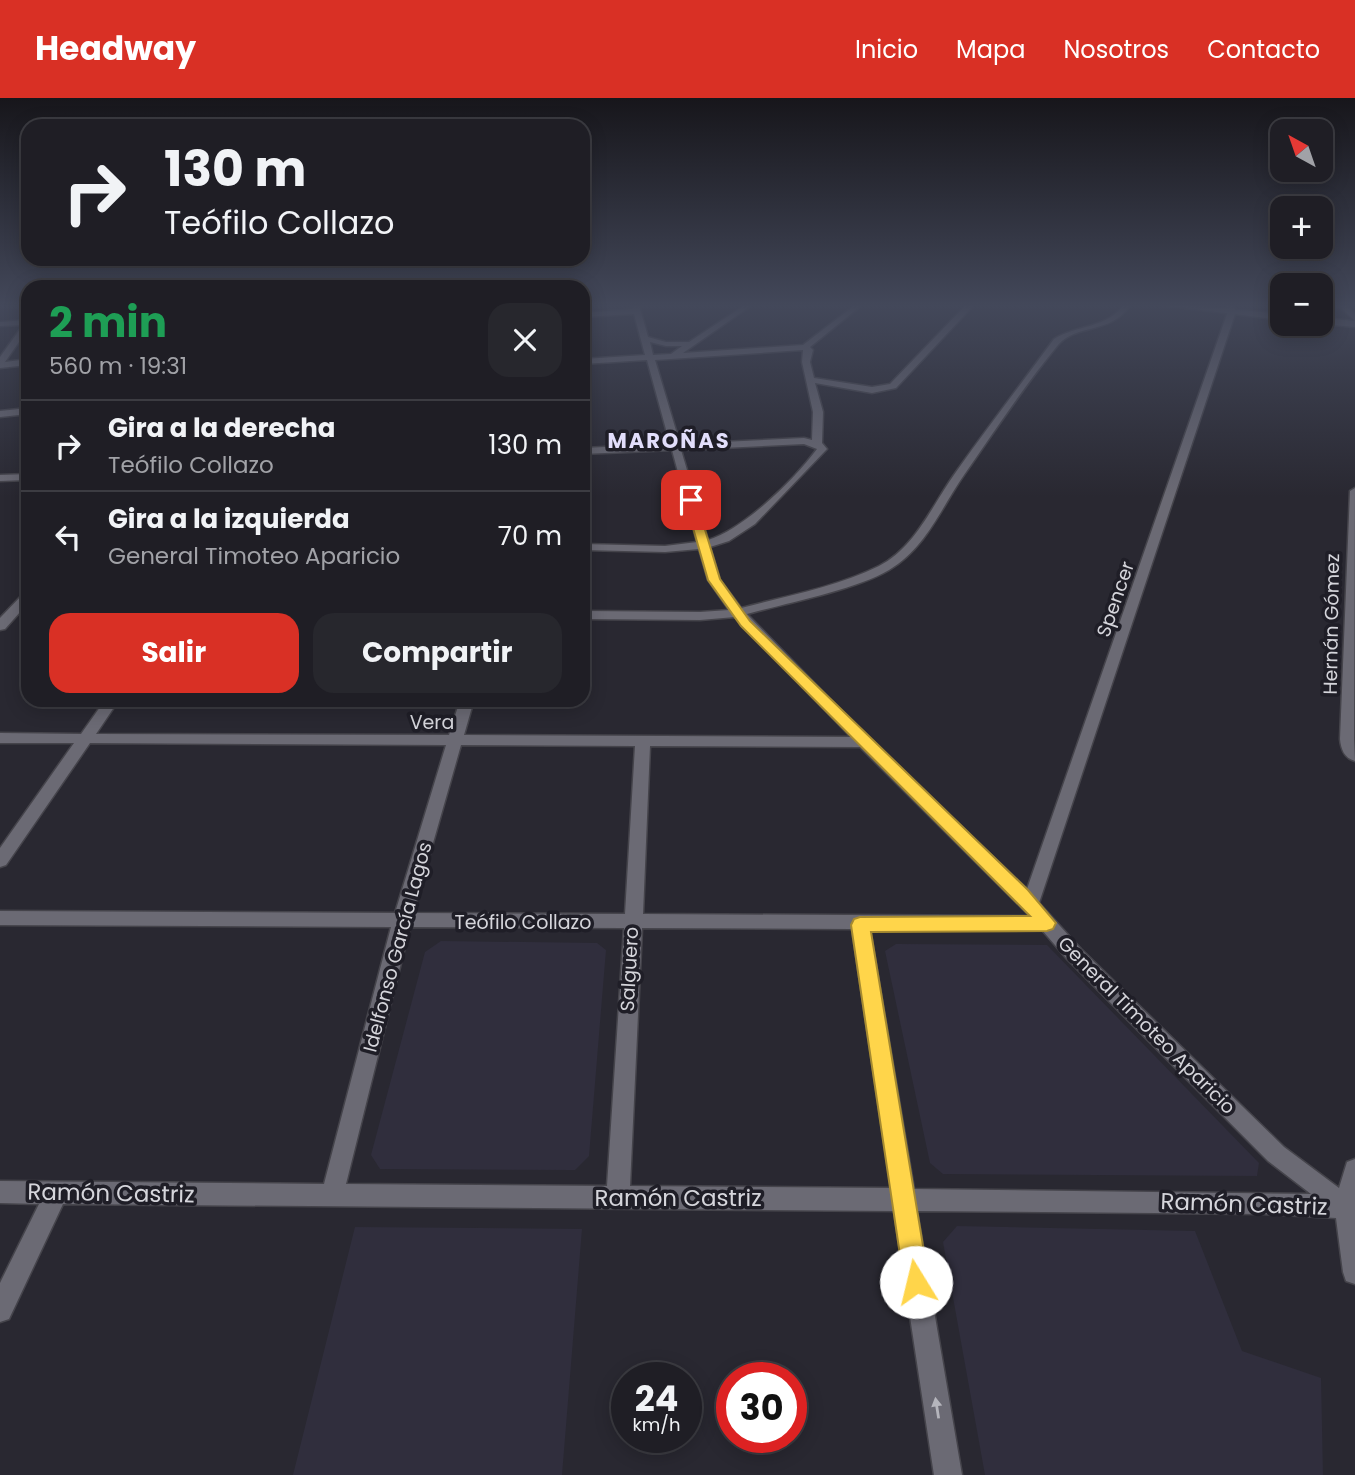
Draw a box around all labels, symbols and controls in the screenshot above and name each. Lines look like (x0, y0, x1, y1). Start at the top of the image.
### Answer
text: Headway (35, 25, 196, 72)
text: Inicio (855, 33, 918, 66)
text: Mapa (956, 33, 1025, 66)
text: Nosotros (1063, 33, 1169, 66)
text: Contacto (1207, 33, 1320, 66)
north arrow (1270, 119, 1334, 182)
map controls (1270, 119, 1333, 336)
text: 130 m (164, 135, 306, 203)
icon: right (49, 147, 140, 238)
button: + (1270, 196, 1333, 259)
text: Teófilo Collazo (164, 200, 395, 245)
button: − (1270, 273, 1333, 336)
text: 2 min (49, 293, 167, 352)
button: close (488, 303, 562, 377)
text: 560 m · 19:31 (49, 350, 187, 382)
text: Gira a la derecha (108, 410, 336, 446)
district label: MAROÑAS (607, 426, 731, 455)
icon: right (49, 427, 87, 465)
text: 130 m (488, 427, 562, 463)
text: Teófilo Collazo (108, 449, 274, 481)
pin (661, 470, 721, 530)
icon: arrive (672, 481, 710, 519)
text: Gira a la izquierda (108, 501, 350, 537)
icon: left (49, 518, 87, 556)
text: 70 m (498, 518, 562, 554)
text: General Timoteo Aparicio (108, 540, 400, 572)
street label: Hernán Gómez (1317, 553, 1346, 695)
street label: Spencer (1090, 558, 1141, 641)
button: Salir (49, 613, 299, 693)
button: Compartir (313, 613, 562, 693)
street label: Vera (410, 709, 454, 736)
street label: Idelfonso García Lagos (356, 839, 439, 1055)
street label: Teófilo Collazo (455, 909, 591, 936)
street label: Salguero (614, 926, 645, 1012)
street label: General Timoteo Aparicio (1052, 930, 1242, 1120)
street label: Ramón Castriz (27, 1176, 195, 1210)
street label: Ramón Castriz (594, 1182, 762, 1214)
street label: Ramón Castriz (1160, 1185, 1328, 1223)
position arrow (879, 1245, 953, 1319)
speed limit sign: 30 (716, 1362, 807, 1453)
text: 24 (635, 1374, 678, 1423)
one-way arrow (931, 1397, 942, 1419)
text: km/h (633, 1412, 680, 1437)

